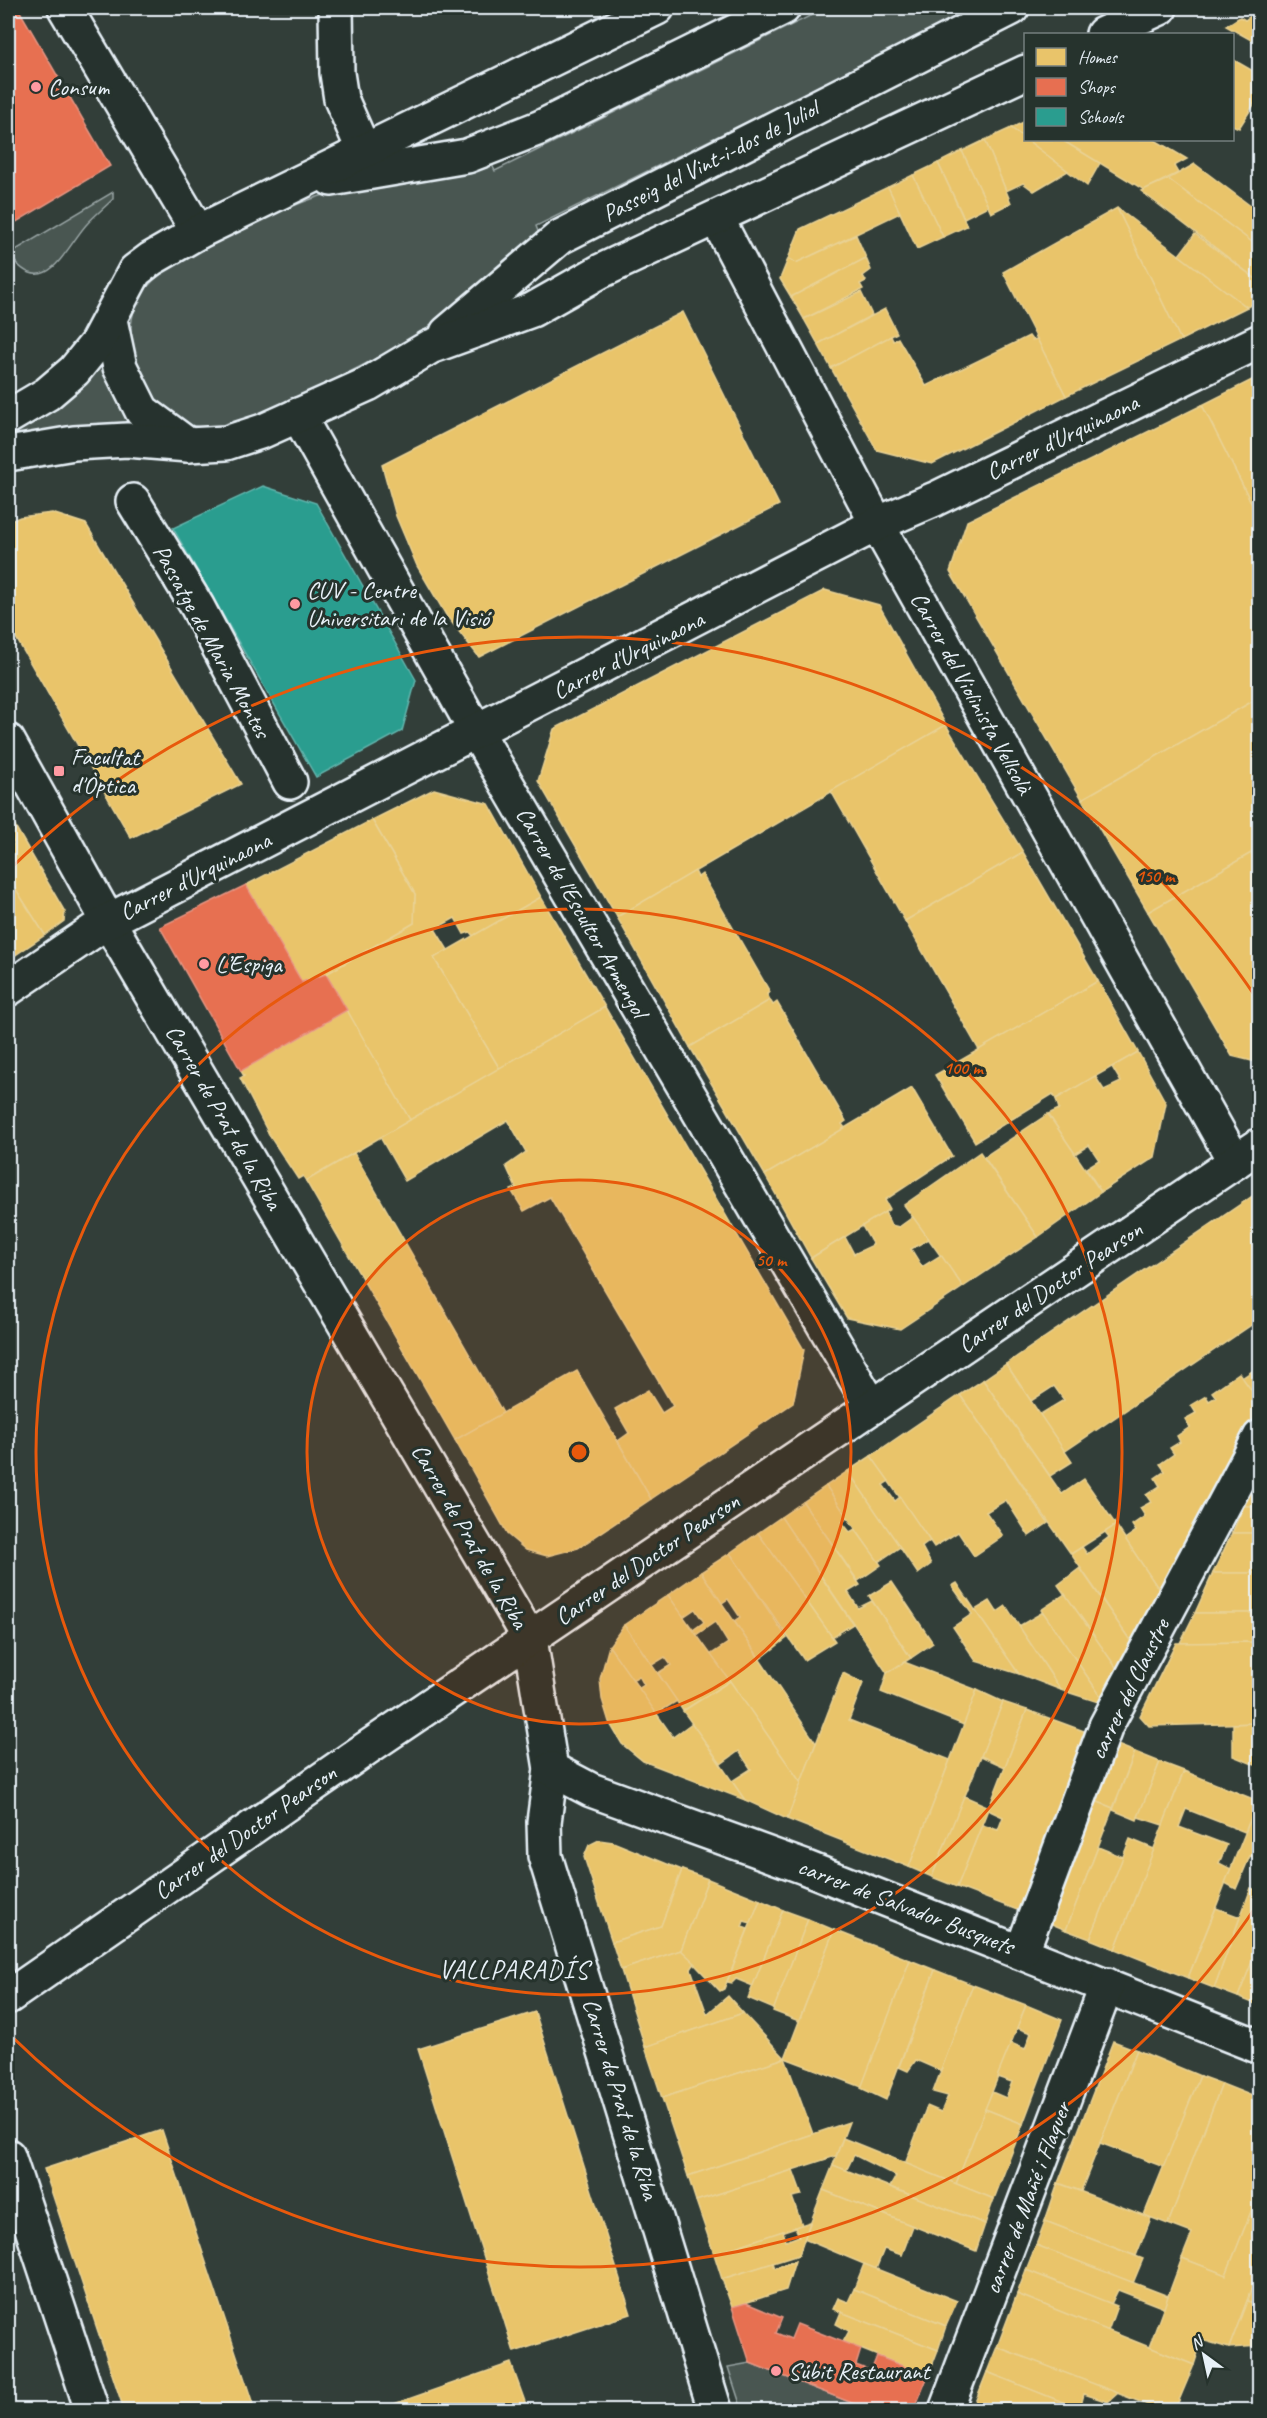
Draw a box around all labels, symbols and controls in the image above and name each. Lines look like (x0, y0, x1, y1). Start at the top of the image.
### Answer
legend (1024, 33, 1234, 141)
text: Homes (1078, 46, 1118, 68)
place label: Consum (48, 72, 110, 102)
text: Shops (1078, 76, 1117, 98)
marker: Consum (29, 80, 43, 94)
street label: Passeig del Vint-i-dos de Juliol (597, 92, 826, 228)
text: Schools (1078, 106, 1125, 128)
street label: Carrer d'Urquinaona (981, 387, 1144, 487)
street label: Passatge de Maria Montes (146, 539, 278, 745)
place label: CUV - Centre Universitari de la Visió (307, 575, 493, 633)
street label: Carrer del Violinista Vellsolà (904, 587, 1041, 801)
marker: CUV - Centre Universitari de la Visió (288, 597, 302, 611)
street label: Carrer d'Urquinaona (547, 603, 710, 706)
place label: Facultat d'Òptica (71, 742, 141, 800)
marker: Facultat d'Òptica (52, 764, 66, 778)
street label: Carrer de l'Escultor Armengol (509, 801, 656, 1026)
street label: Carrer d'Urquinaona (114, 824, 277, 927)
text: 150 m (1136, 865, 1176, 887)
place label: L’Espiga (216, 949, 283, 979)
marker: L’Espiga (197, 957, 211, 971)
street label: Carrer de Prat de la Riba (159, 1019, 290, 1216)
text: 100 m (944, 1057, 984, 1079)
street label: Carrer del Doctor Pearson (952, 1214, 1148, 1360)
text: 50 m (756, 1249, 788, 1271)
street label: Carrer de Prat de la Riba (405, 1438, 536, 1635)
centre of rings (569, 1442, 589, 1462)
street label: Carrer del Doctor Pearson (549, 1486, 745, 1632)
street label: carrer del Claustre (1082, 1612, 1177, 1764)
street label: Carrer del Doctor Pearson (148, 1758, 342, 1906)
street label: carrer de Salvador Busquets (794, 1851, 1021, 1962)
district label: VALLPARADÍS (439, 1953, 593, 1986)
street label: Carrer de Prat de la Riba (576, 1995, 666, 2204)
street label: carrer de Mañé i Flaquer (977, 2095, 1078, 2298)
north arrow (1174, 2325, 1234, 2385)
text: N (1187, 2330, 1209, 2354)
place label: Súbit Restaurant (788, 2356, 932, 2386)
marker: Súbit Restaurant (769, 2364, 783, 2378)

